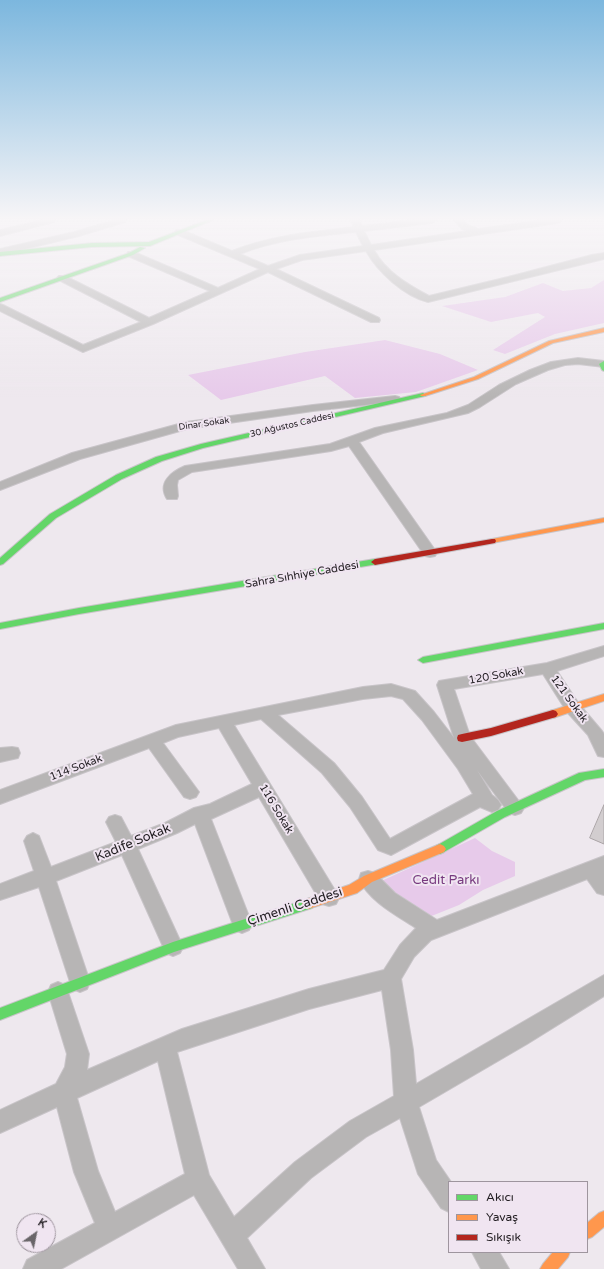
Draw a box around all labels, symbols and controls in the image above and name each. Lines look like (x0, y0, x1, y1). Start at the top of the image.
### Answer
street label: 30 Ağustos Caddesi (249, 410, 335, 440)
street label: Dinar Sokak (178, 415, 230, 433)
street label: Sahra Sıhhiye Caddesi (244, 558, 360, 592)
street label: 120 Sokak (468, 665, 524, 687)
street label: 121 Sokak (547, 673, 591, 725)
street label: 114 Sokak (48, 752, 104, 784)
street label: 116 Sokak (256, 782, 296, 836)
street label: Kadife Sokak (93, 821, 173, 865)
park label: Cedit Parkı (413, 873, 479, 889)
street label: Çimenli Caddesi (246, 884, 344, 930)
legend (448, 1181, 588, 1253)
text: Akıcı (486, 1190, 514, 1204)
text: Yavaş (486, 1210, 518, 1224)
north arrow (16, 1213, 56, 1253)
text: K (36, 1216, 49, 1231)
text: Sıkışık (486, 1230, 521, 1244)

